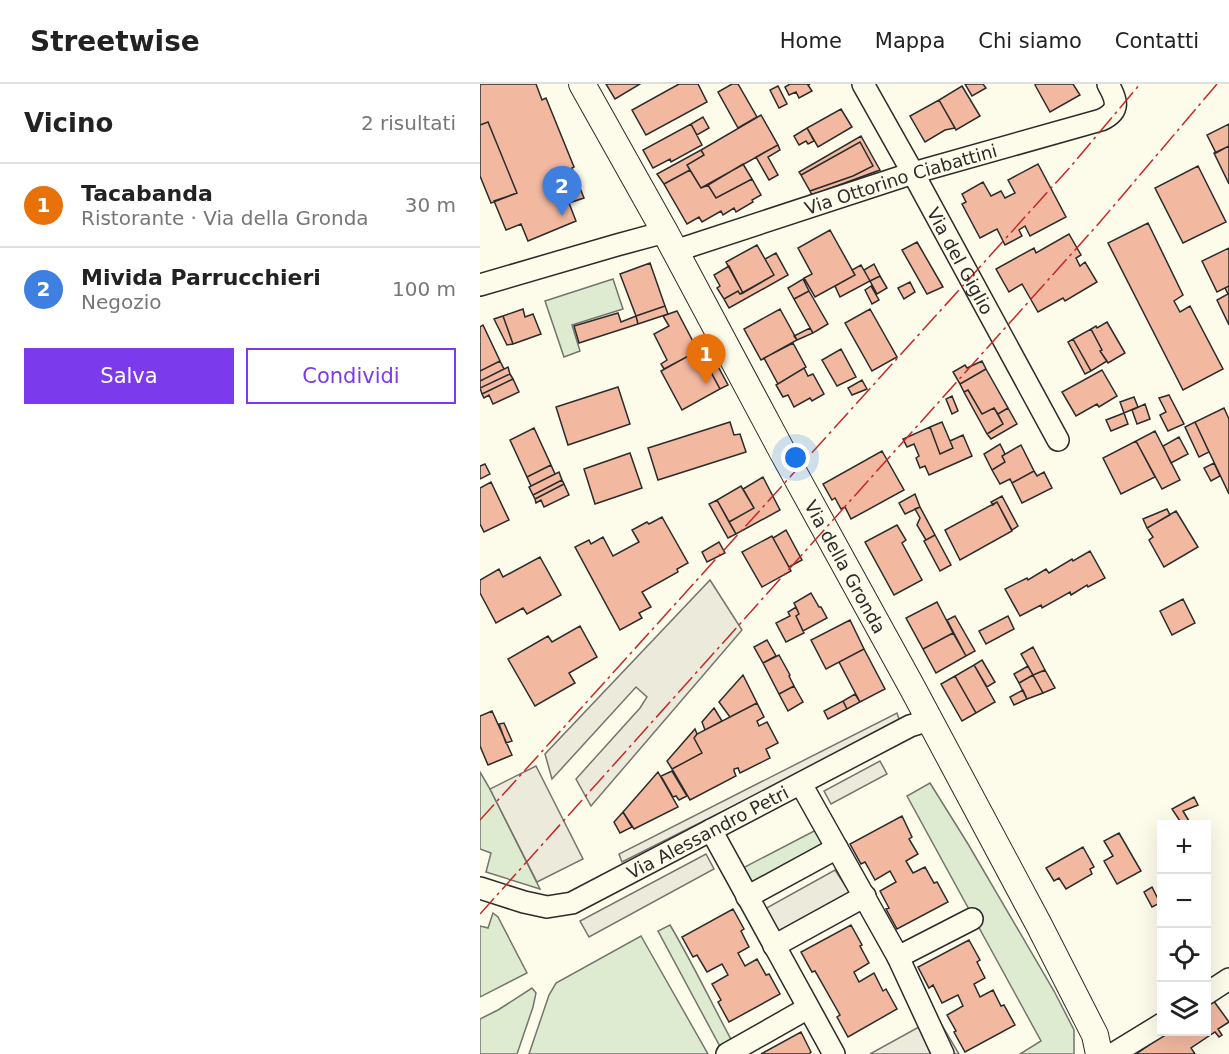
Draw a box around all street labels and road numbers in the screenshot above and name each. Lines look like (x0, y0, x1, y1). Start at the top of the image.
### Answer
street label: Via Ottorino Ciabattini (802, 139, 999, 218)
street label: Via del Giglio (923, 204, 998, 318)
street label: Via della Gronda (801, 496, 891, 637)
street label: Via Alessandro Petri (623, 781, 792, 883)

